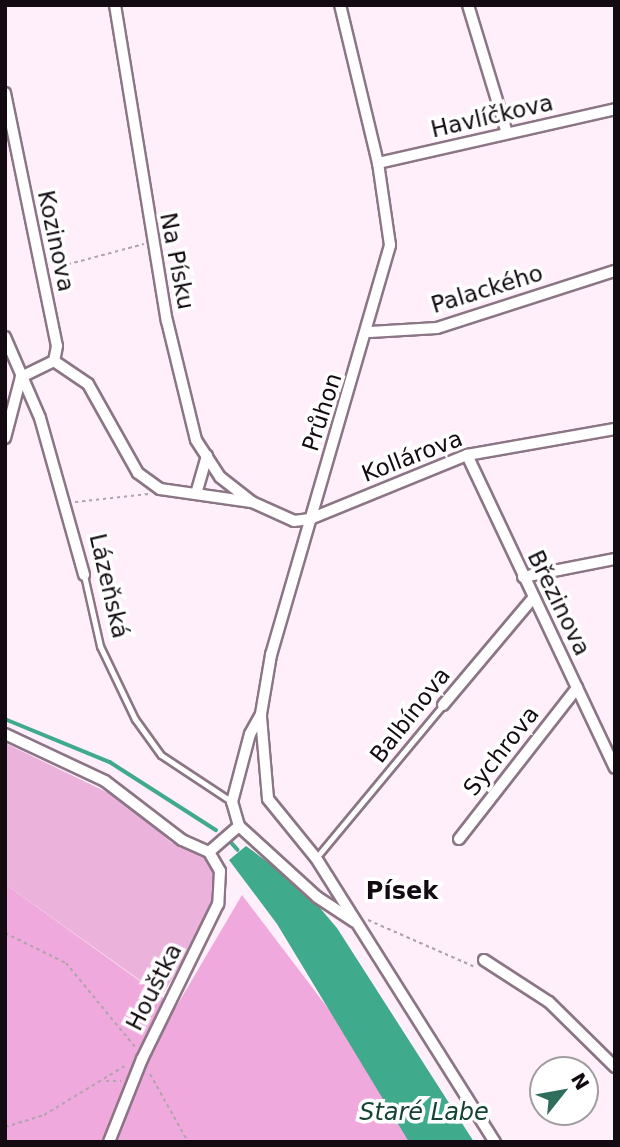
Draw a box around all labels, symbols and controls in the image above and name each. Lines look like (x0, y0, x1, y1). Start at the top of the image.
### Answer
street label: Havlíčkova (428, 89, 556, 143)
street label: Kozinova (32, 188, 80, 294)
street label: Na Písku (154, 210, 200, 312)
street label: Palackého (428, 259, 546, 319)
street label: Průhon (296, 369, 348, 455)
street label: Kollárova (358, 424, 466, 488)
street label: Lázeňská (84, 531, 134, 641)
street label: Březinova (522, 546, 596, 660)
street label: Balbínova (364, 662, 456, 768)
street label: Sychrova (457, 701, 545, 801)
district label: Písek (366, 878, 438, 906)
street label: Houštka (120, 939, 188, 1035)
north arrow (529, 1056, 599, 1126)
text: N (567, 1069, 594, 1094)
water label: Staré Labe (359, 1099, 489, 1127)

